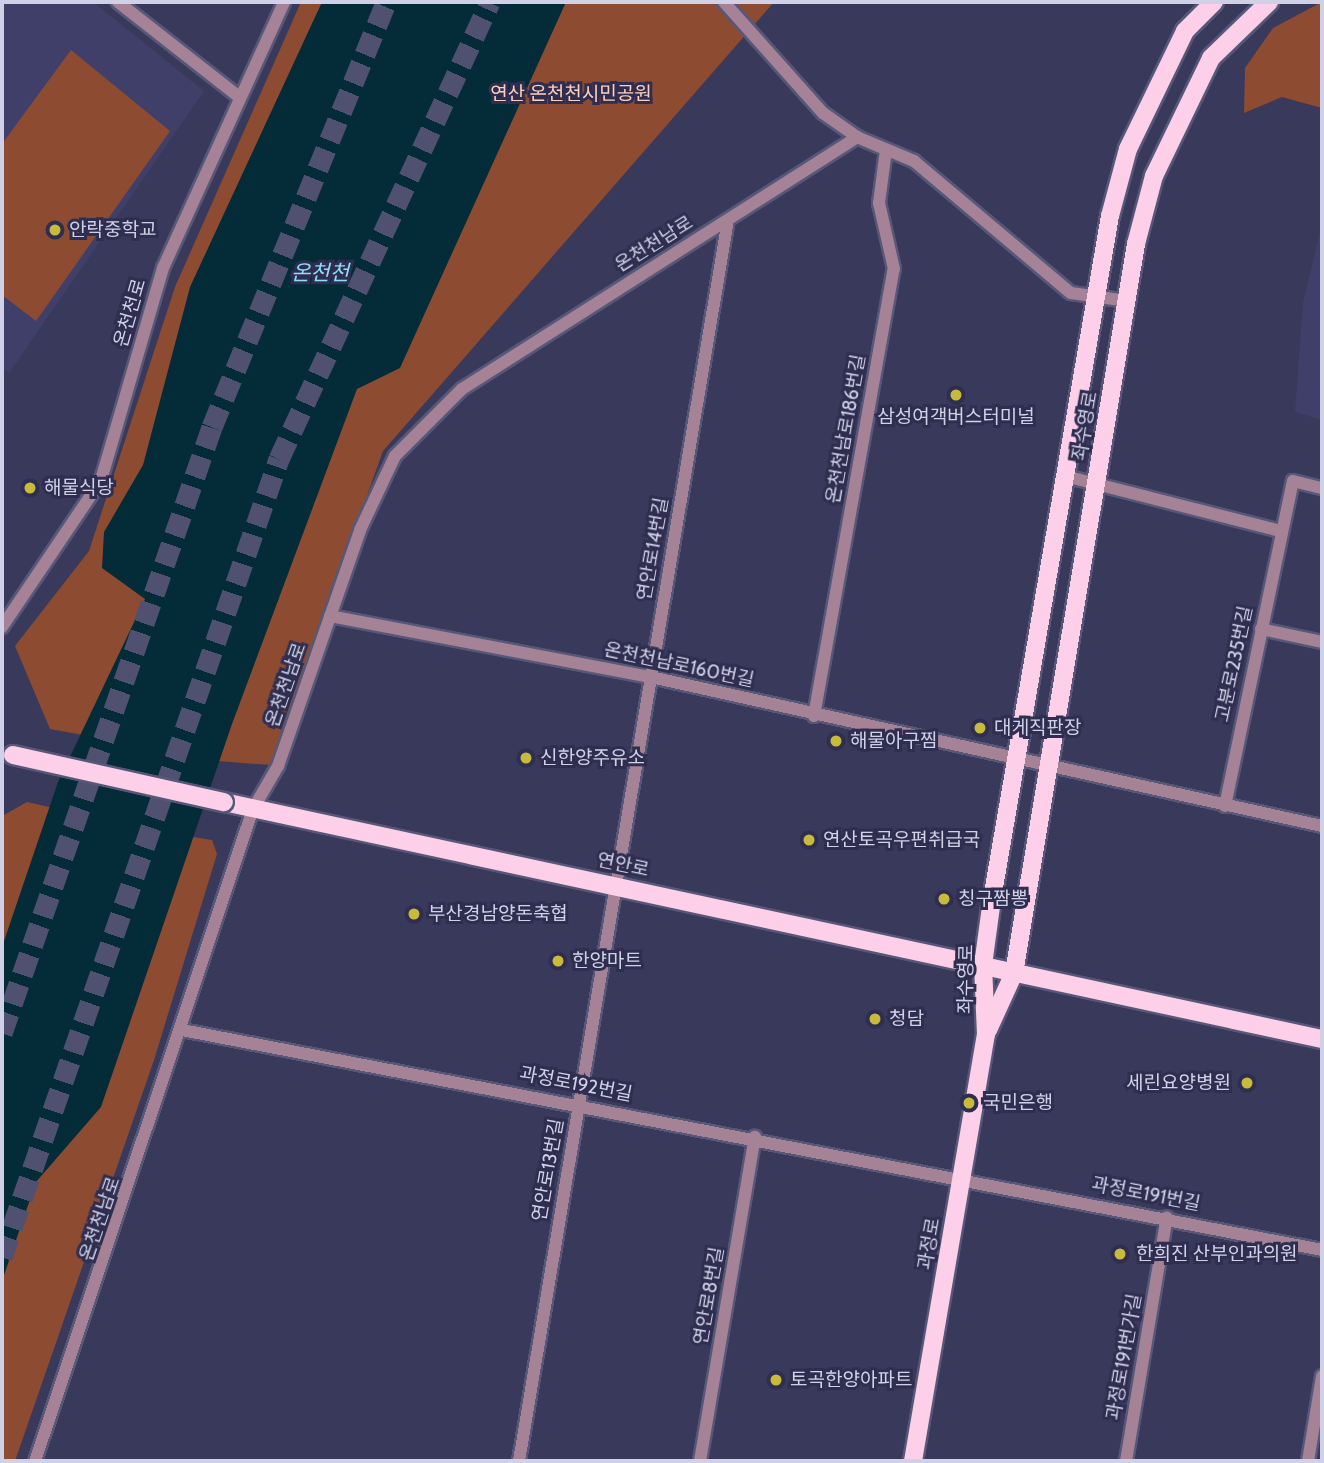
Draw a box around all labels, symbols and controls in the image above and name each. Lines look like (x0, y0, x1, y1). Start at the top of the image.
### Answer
park label: 연산 온천천시민공원 (490, 83, 652, 105)
street label: 온천천남로 (611, 211, 697, 277)
place label: 안락중학교 (69, 219, 156, 241)
marker: 안락중학교 (47, 222, 63, 238)
water label: 온천천 (291, 260, 349, 286)
street label: 온천천로 (109, 276, 151, 350)
street label: 온천천남로186번길 (822, 353, 870, 505)
marker: 삼성여객버스터미널 (948, 387, 964, 403)
street label: 좌수영로 (1068, 390, 1102, 462)
place label: 삼성여객버스터미널 (877, 406, 1035, 428)
place label: 해물식당 (44, 477, 114, 499)
marker: 해물식당 (22, 480, 38, 496)
street label: 연안로14번길 (633, 496, 673, 602)
street label: 고분로235번길 (1211, 604, 1257, 724)
street label: 온천천남로160번길 (602, 638, 756, 692)
street label: 온천천남로 (261, 640, 311, 730)
place label: 대게직판장 (994, 717, 1081, 739)
marker: 대게직판장 (972, 720, 988, 736)
place label: 해물아구찜 (850, 730, 937, 752)
marker: 해물아구찜 (828, 733, 844, 749)
place label: 신한양주유소 (540, 747, 645, 769)
marker: 신한양주유소 (518, 750, 534, 766)
place label: 연산토곡우편취급국 (823, 829, 980, 851)
marker: 연산토곡우편취급국 (801, 832, 817, 848)
street label: 연안로 (595, 848, 651, 882)
place label: 칭구짬뽕 (958, 888, 1028, 910)
marker: 칭구짬뽕 (936, 891, 952, 907)
place label: 부산경남양돈축협 (428, 903, 568, 925)
marker: 부산경남양돈축협 (406, 906, 422, 922)
street label: 좌수영로 (954, 944, 978, 1014)
place label: 한양마트 (572, 950, 642, 972)
marker: 한양마트 (550, 953, 566, 969)
place label: 청담 (889, 1008, 924, 1030)
marker: 청담 (867, 1011, 883, 1027)
street label: 과정로192번길 (518, 1062, 634, 1106)
place label: 세린요양병원 (1126, 1072, 1231, 1094)
marker: 세린요양병원 (1237, 1073, 1257, 1093)
place label: 국민은행 (983, 1092, 1053, 1114)
marker: 국민은행 (961, 1095, 977, 1111)
street label: 연안로13번길 (528, 1117, 568, 1223)
street label: 과정로191번길 (1090, 1172, 1202, 1216)
street label: 온천천남로 (75, 1174, 125, 1264)
street label: 과정로 (913, 1216, 945, 1272)
place label: 한희진 산부인과의원 (1136, 1243, 1298, 1265)
marker: 한희진 산부인과의원 (1110, 1244, 1130, 1264)
street label: 연안로8번길 (689, 1245, 729, 1347)
street label: 과정로191번가길 (1102, 1292, 1146, 1422)
place label: 토곡한양아파트 (790, 1369, 912, 1391)
marker: 토곡한양아파트 (768, 1372, 784, 1388)

